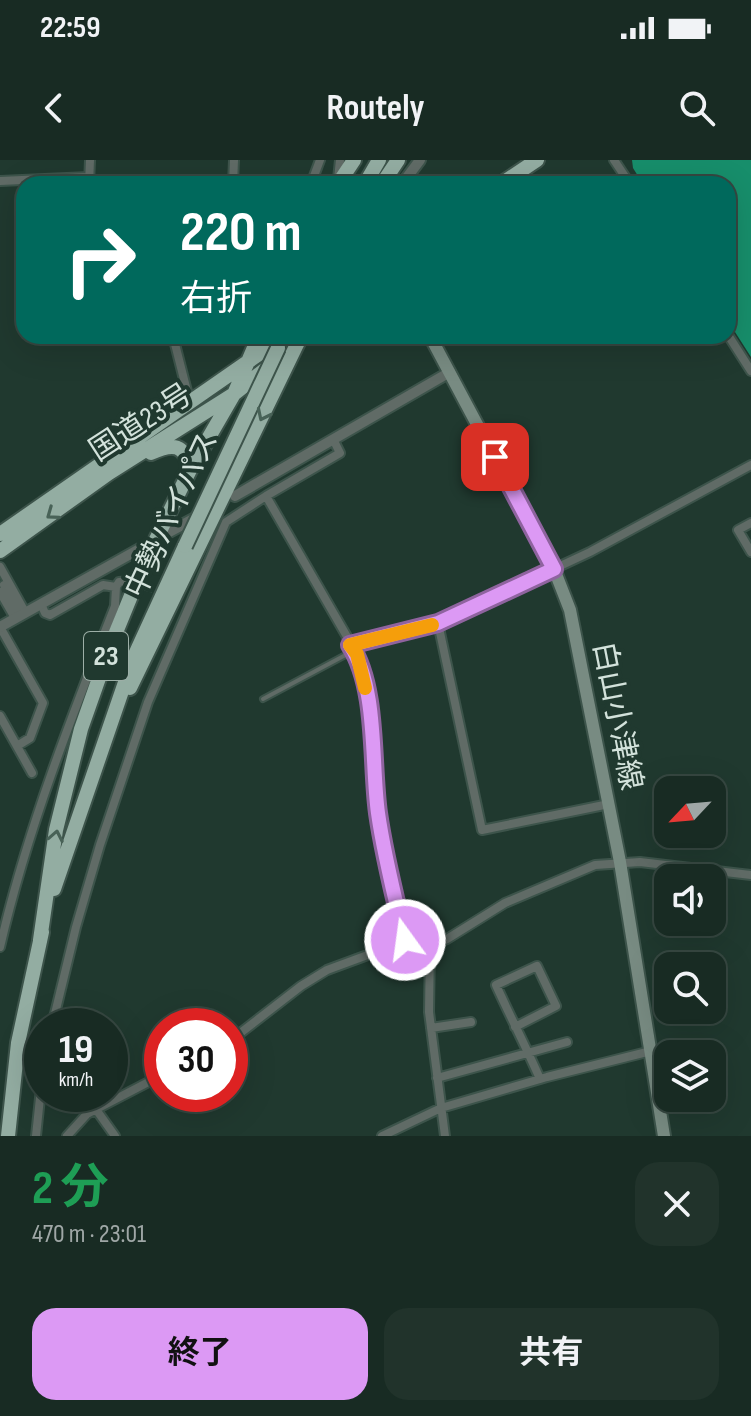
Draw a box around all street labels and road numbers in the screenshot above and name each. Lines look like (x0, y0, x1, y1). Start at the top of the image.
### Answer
street label: 国道23号 (83, 377, 199, 469)
street label: 中勢バイパス (118, 426, 226, 604)
road number: 23 (84, 632, 128, 680)
street label: 白山小津線 (585, 639, 649, 793)

